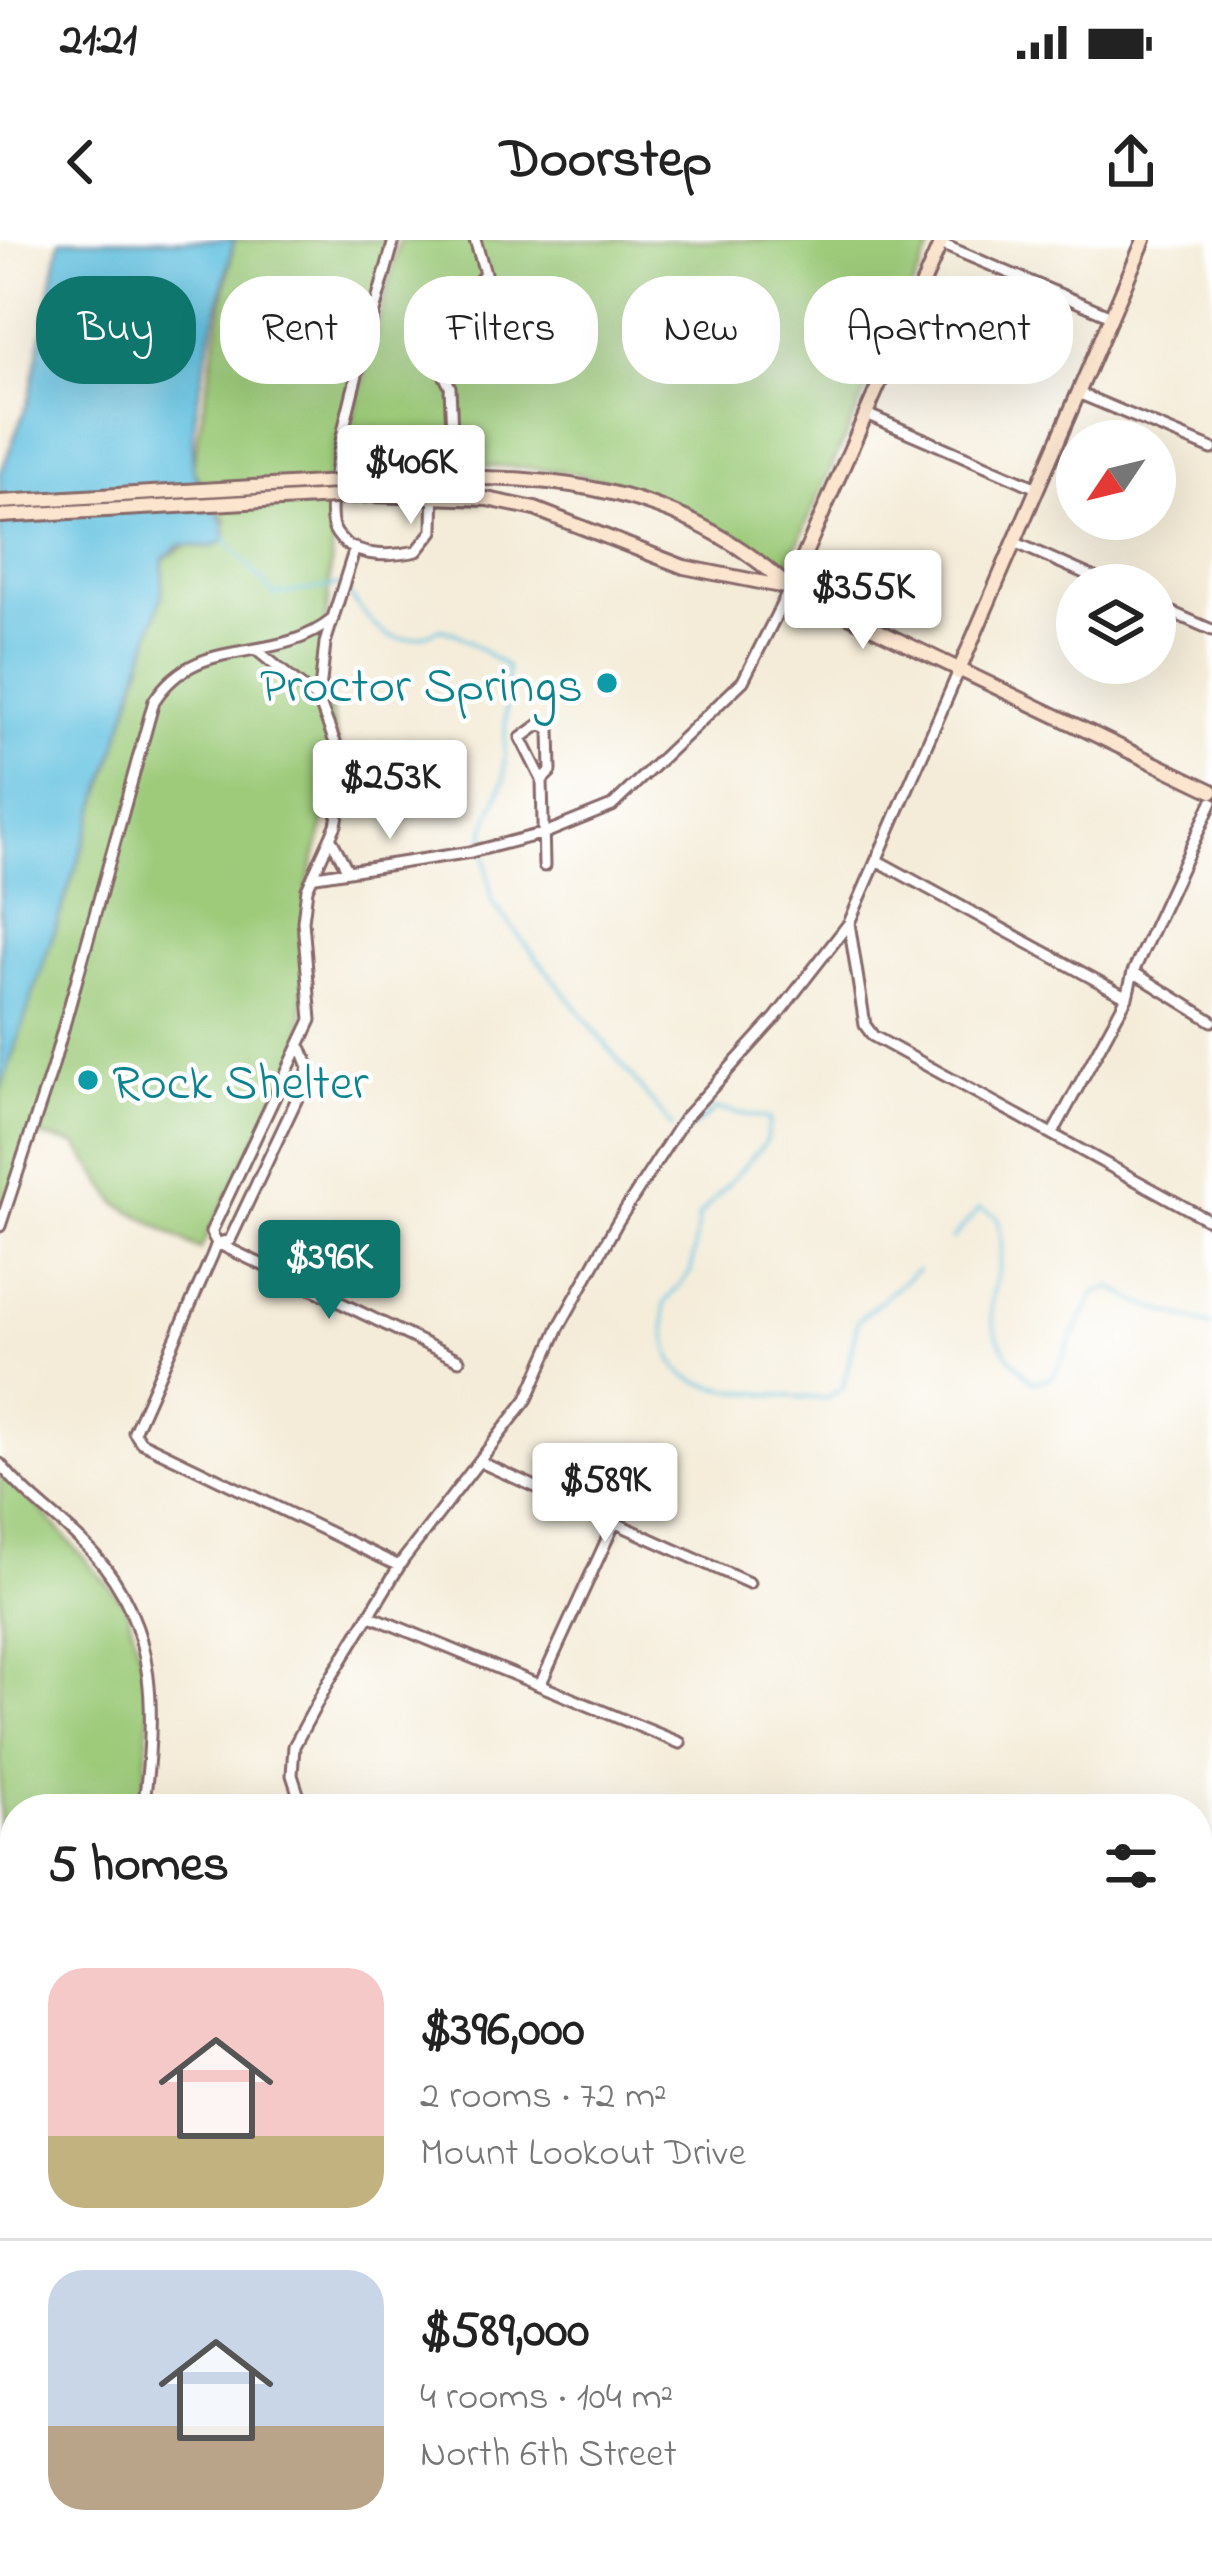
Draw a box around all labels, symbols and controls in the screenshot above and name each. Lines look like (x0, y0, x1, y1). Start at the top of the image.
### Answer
text: 21:21 (60, 9, 137, 75)
text: Doorstep (500, 123, 712, 201)
icon: back (48, 129, 114, 195)
icon: share (1098, 129, 1164, 195)
chip: Buy (36, 276, 196, 384)
chip: Rent (220, 276, 380, 384)
chip: Filters (404, 276, 598, 384)
chip: New (622, 276, 780, 384)
chip: Apartment (804, 276, 1073, 384)
north arrow (1056, 420, 1176, 540)
map controls (1056, 420, 1176, 684)
pin: $406K (327, 425, 495, 527)
text: $406K (365, 435, 457, 492)
pin: $355K (779, 550, 947, 652)
text: $355K (811, 560, 915, 617)
button: layers (1056, 564, 1176, 684)
place label: Proctor Springs (260, 651, 583, 726)
marker: Proctor Springs (594, 670, 620, 696)
pin: $253K (306, 740, 474, 842)
text: $253K (340, 750, 440, 807)
place label: Rock Shelter (112, 1048, 369, 1123)
marker: Rock Shelter (75, 1067, 101, 1093)
pin: $396K (245, 1220, 413, 1322)
text: $396K (285, 1230, 373, 1287)
pin: $589K (521, 1443, 689, 1545)
text: $589K (559, 1453, 651, 1510)
text: 5 homes (48, 1829, 229, 1904)
icon: filters (1098, 1833, 1164, 1899)
text: $396,000 (420, 1994, 585, 2069)
icon: home (144, 2016, 288, 2160)
text: 2 rooms · 72 m² (420, 2069, 667, 2126)
text: Mount Lookout Drive (420, 2126, 746, 2183)
text: $589,000 (420, 2295, 589, 2370)
icon: home (144, 2318, 288, 2462)
text: 4 rooms · 104 m² (420, 2370, 673, 2427)
text: North 6th Street (420, 2427, 677, 2484)

